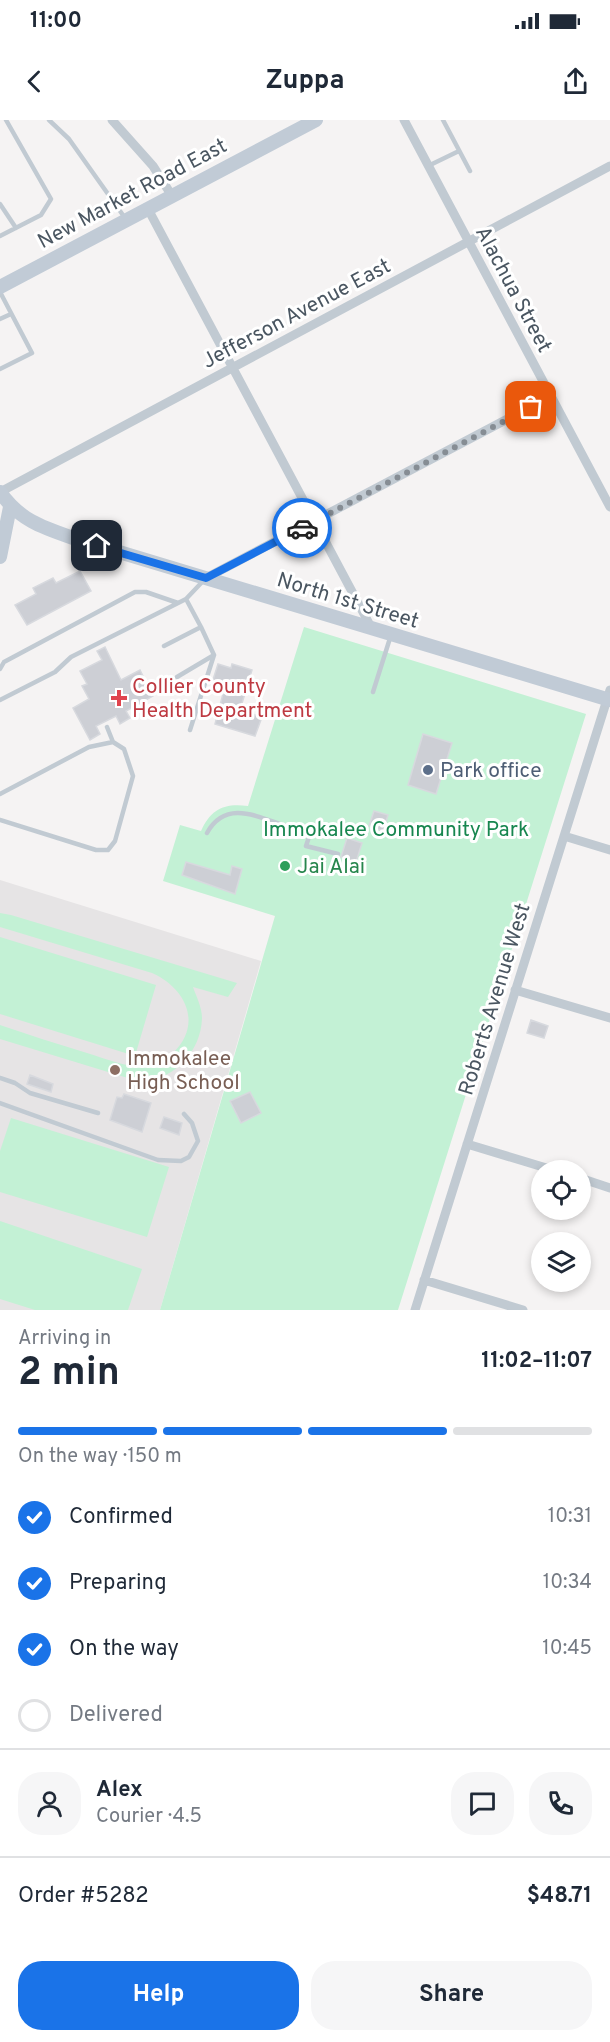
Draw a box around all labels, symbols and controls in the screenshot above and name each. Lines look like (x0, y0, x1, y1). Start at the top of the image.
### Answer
text: 11:00 (30, 8, 82, 35)
text: Zuppa (265, 64, 345, 98)
icon: back (18, 65, 51, 98)
icon: share (559, 65, 592, 98)
street label: New Market Road East (33, 133, 232, 256)
street label: Alachua Street (468, 222, 557, 358)
street label: Jefferson Avenue East (198, 253, 396, 375)
pin (505, 381, 556, 432)
icon: bag (514, 390, 547, 423)
courier (272, 498, 332, 558)
icon: car (286, 512, 319, 545)
pin (71, 520, 122, 571)
icon: home (80, 529, 113, 562)
street label: North 1st Street (273, 567, 422, 636)
place label: Collier County Health Department (132, 674, 313, 725)
marker: Collier County Health Department (110, 689, 128, 707)
place label: Park office (440, 758, 541, 785)
marker: Park office (421, 763, 435, 777)
park label: Immokalee Community Park (263, 817, 529, 844)
place label: Jai Alai (297, 854, 365, 881)
marker: Jai Alai (278, 859, 292, 873)
street label: Roberts Avenue West (453, 900, 538, 1099)
place label: Immokalee High School (127, 1046, 240, 1097)
marker: Immokalee High School (108, 1063, 122, 1077)
map controls (531, 1160, 591, 1292)
button: locate (531, 1160, 591, 1220)
button: layers (531, 1232, 591, 1292)
text: Arriving in (18, 1326, 111, 1352)
text: 11:02–11:07 (481, 1348, 592, 1375)
text: 2 min (18, 1350, 120, 1399)
text: On the way · 150 m (18, 1444, 182, 1470)
icon: check (18, 1501, 51, 1534)
text: Confirmed (69, 1504, 173, 1531)
text: 10:31 (548, 1504, 592, 1530)
icon: check (18, 1567, 51, 1600)
text: Preparing (69, 1570, 167, 1597)
text: 10:34 (543, 1570, 592, 1596)
icon: check (18, 1633, 51, 1666)
text: On the way (69, 1636, 179, 1663)
text: 10:45 (542, 1636, 592, 1662)
text: Delivered (69, 1702, 163, 1729)
button: person (18, 1772, 81, 1835)
button: chat (451, 1772, 514, 1835)
button: phone (529, 1772, 592, 1835)
text: Alex (96, 1777, 143, 1804)
text: Courier · 4.5 (96, 1804, 202, 1830)
text: Order #5282 (18, 1883, 149, 1910)
text: $48.71 (527, 1883, 592, 1910)
button: Help (18, 1961, 299, 2030)
button: Share (311, 1961, 592, 2030)

